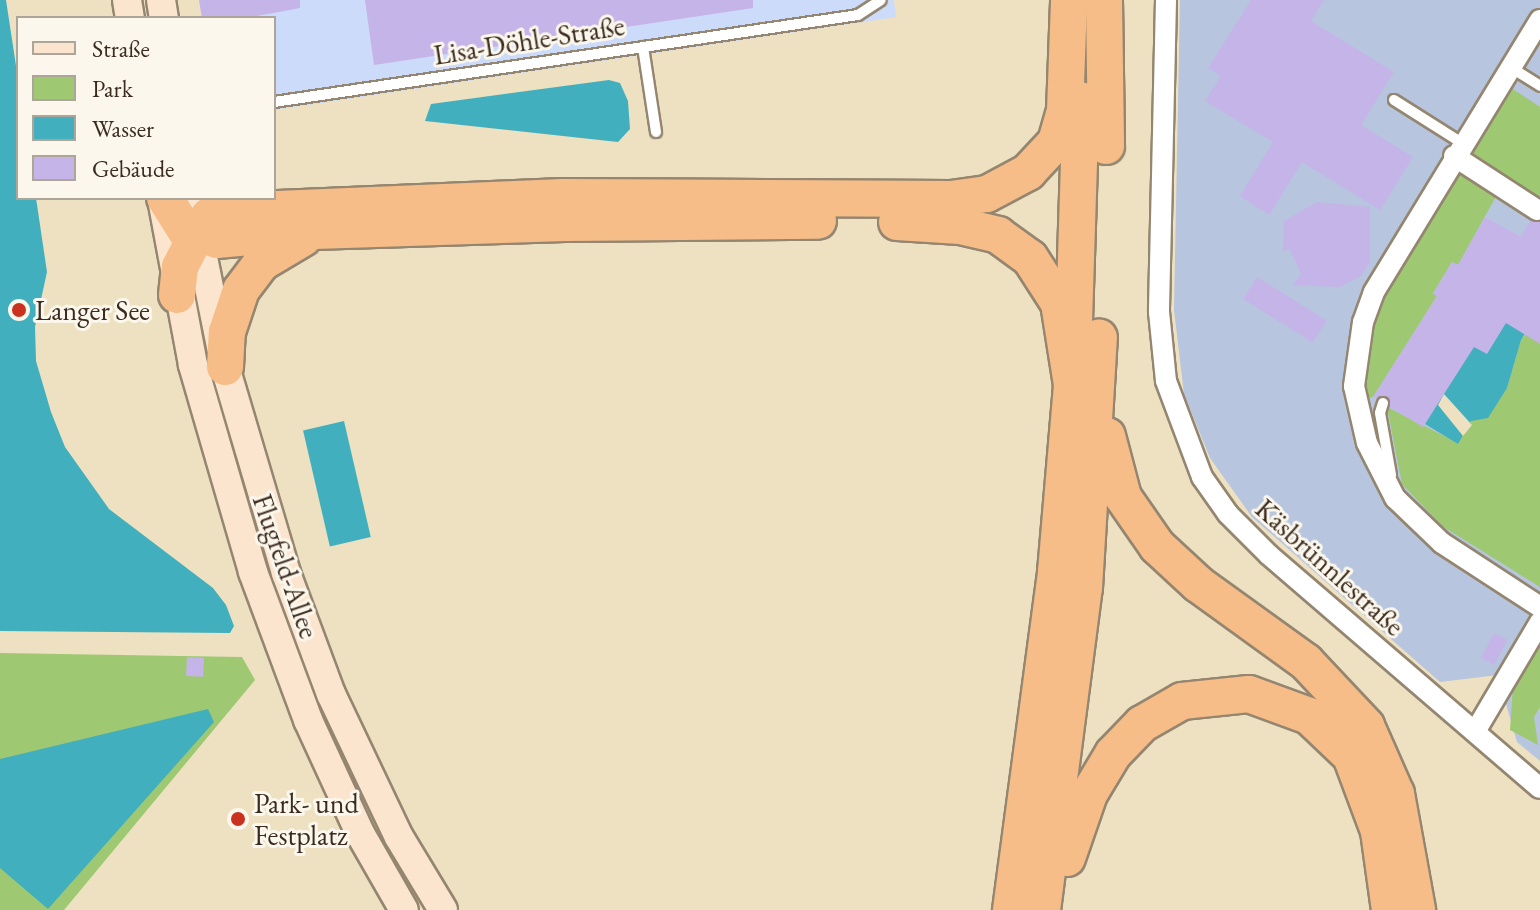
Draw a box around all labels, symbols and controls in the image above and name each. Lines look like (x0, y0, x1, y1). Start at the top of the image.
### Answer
street label: Lisa-Döhle-Straße (431, 8, 627, 72)
legend (16, 16, 276, 200)
text: Straße (92, 33, 150, 64)
text: Park (92, 73, 133, 104)
text: Wasser (92, 113, 154, 144)
text: Gebäude (92, 153, 174, 184)
place label: Langer See (35, 293, 150, 327)
marker: Langer See (10, 301, 28, 319)
street label: Flugfeld-Allee (246, 490, 326, 642)
street label: Käsbrünnlestraße (1249, 491, 1411, 643)
place label: Park- und Festplatz (254, 786, 359, 852)
marker: Park- und Festplatz (229, 810, 247, 828)

